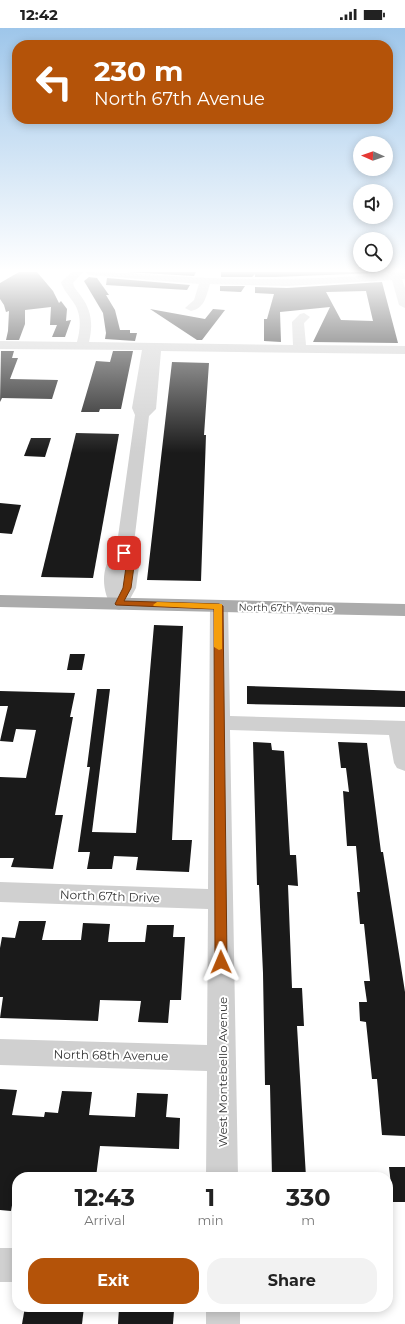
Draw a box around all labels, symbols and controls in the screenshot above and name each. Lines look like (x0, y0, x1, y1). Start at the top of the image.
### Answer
text: 12:42 (20, 5, 58, 24)
text: 230 m (94, 54, 183, 88)
icon: left (28, 56, 80, 108)
text: North 67th Avenue (94, 88, 265, 110)
north arrow (353, 136, 393, 176)
map controls (353, 136, 393, 272)
button: sound (353, 184, 393, 224)
button: search (353, 232, 393, 272)
pin (107, 536, 141, 570)
icon: arrive (113, 542, 135, 564)
street label: North 67th Avenue (238, 601, 334, 615)
street label: North 67th Drive (60, 887, 160, 905)
position arrow (200, 941, 242, 983)
street label: West Montebello Avenue (215, 997, 230, 1147)
street label: North 68th Avenue (53, 1046, 169, 1064)
text: 12:43 (74, 1183, 135, 1212)
text: 1 (206, 1183, 215, 1212)
text: 330 (286, 1183, 331, 1212)
text: Arrival (84, 1212, 125, 1228)
text: min (197, 1212, 223, 1228)
text: m (301, 1212, 315, 1228)
button: Exit (28, 1258, 199, 1304)
button: Share (207, 1258, 377, 1304)

